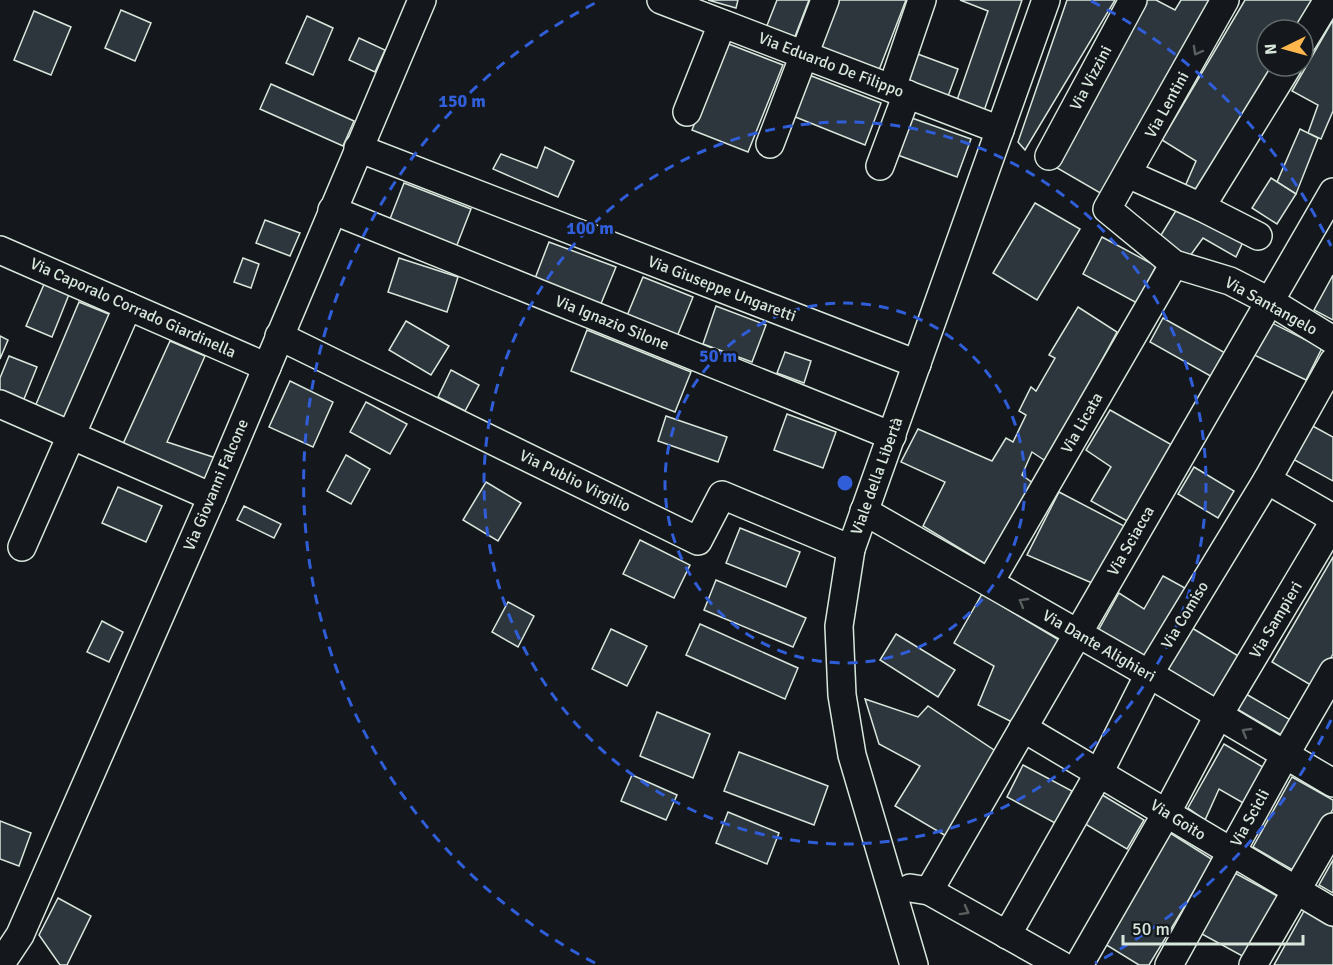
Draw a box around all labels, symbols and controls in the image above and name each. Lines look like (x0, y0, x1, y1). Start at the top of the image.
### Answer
north arrow (1255, 18, 1315, 78)
street label: Via Eduardo De Filippo (755, 28, 907, 102)
street label: Via Vizzini (1066, 42, 1116, 114)
text: N (1261, 43, 1282, 56)
one-way arrow (1193, 45, 1204, 55)
street label: Via Lentini (1141, 68, 1193, 142)
text: 150 m (438, 90, 486, 112)
text: 100 m (566, 217, 614, 239)
street label: Via Giuseppe Ungaretti (645, 251, 799, 327)
street label: Via Caporalo Corrado Giardinella (27, 253, 239, 363)
street label: Via Santangelo (1221, 272, 1321, 340)
street label: Via Ignazio Silone (552, 291, 672, 355)
text: 50 m (699, 345, 737, 367)
street label: Via Licata (1057, 389, 1107, 457)
street label: Viale della Libertà (846, 414, 908, 538)
street label: Via Giovanni Falcone (179, 416, 253, 554)
street label: Via Publio Virgilio (516, 445, 634, 517)
centre of rings (835, 473, 855, 493)
street label: Via Sciacca (1103, 503, 1159, 579)
street label: Via Comiso (1157, 578, 1213, 652)
street label: Via Sampieri (1245, 578, 1307, 662)
one-way arrow (1019, 598, 1030, 609)
street label: Via Dante Alighieri (1039, 605, 1159, 687)
one-way arrow (1242, 728, 1252, 740)
street label: Via Scicli (1226, 786, 1274, 850)
street label: Via Goito (1146, 795, 1210, 845)
one-way arrow (959, 904, 969, 916)
scale bar (1123, 908, 1303, 946)
text: 50 m (1132, 918, 1170, 940)

